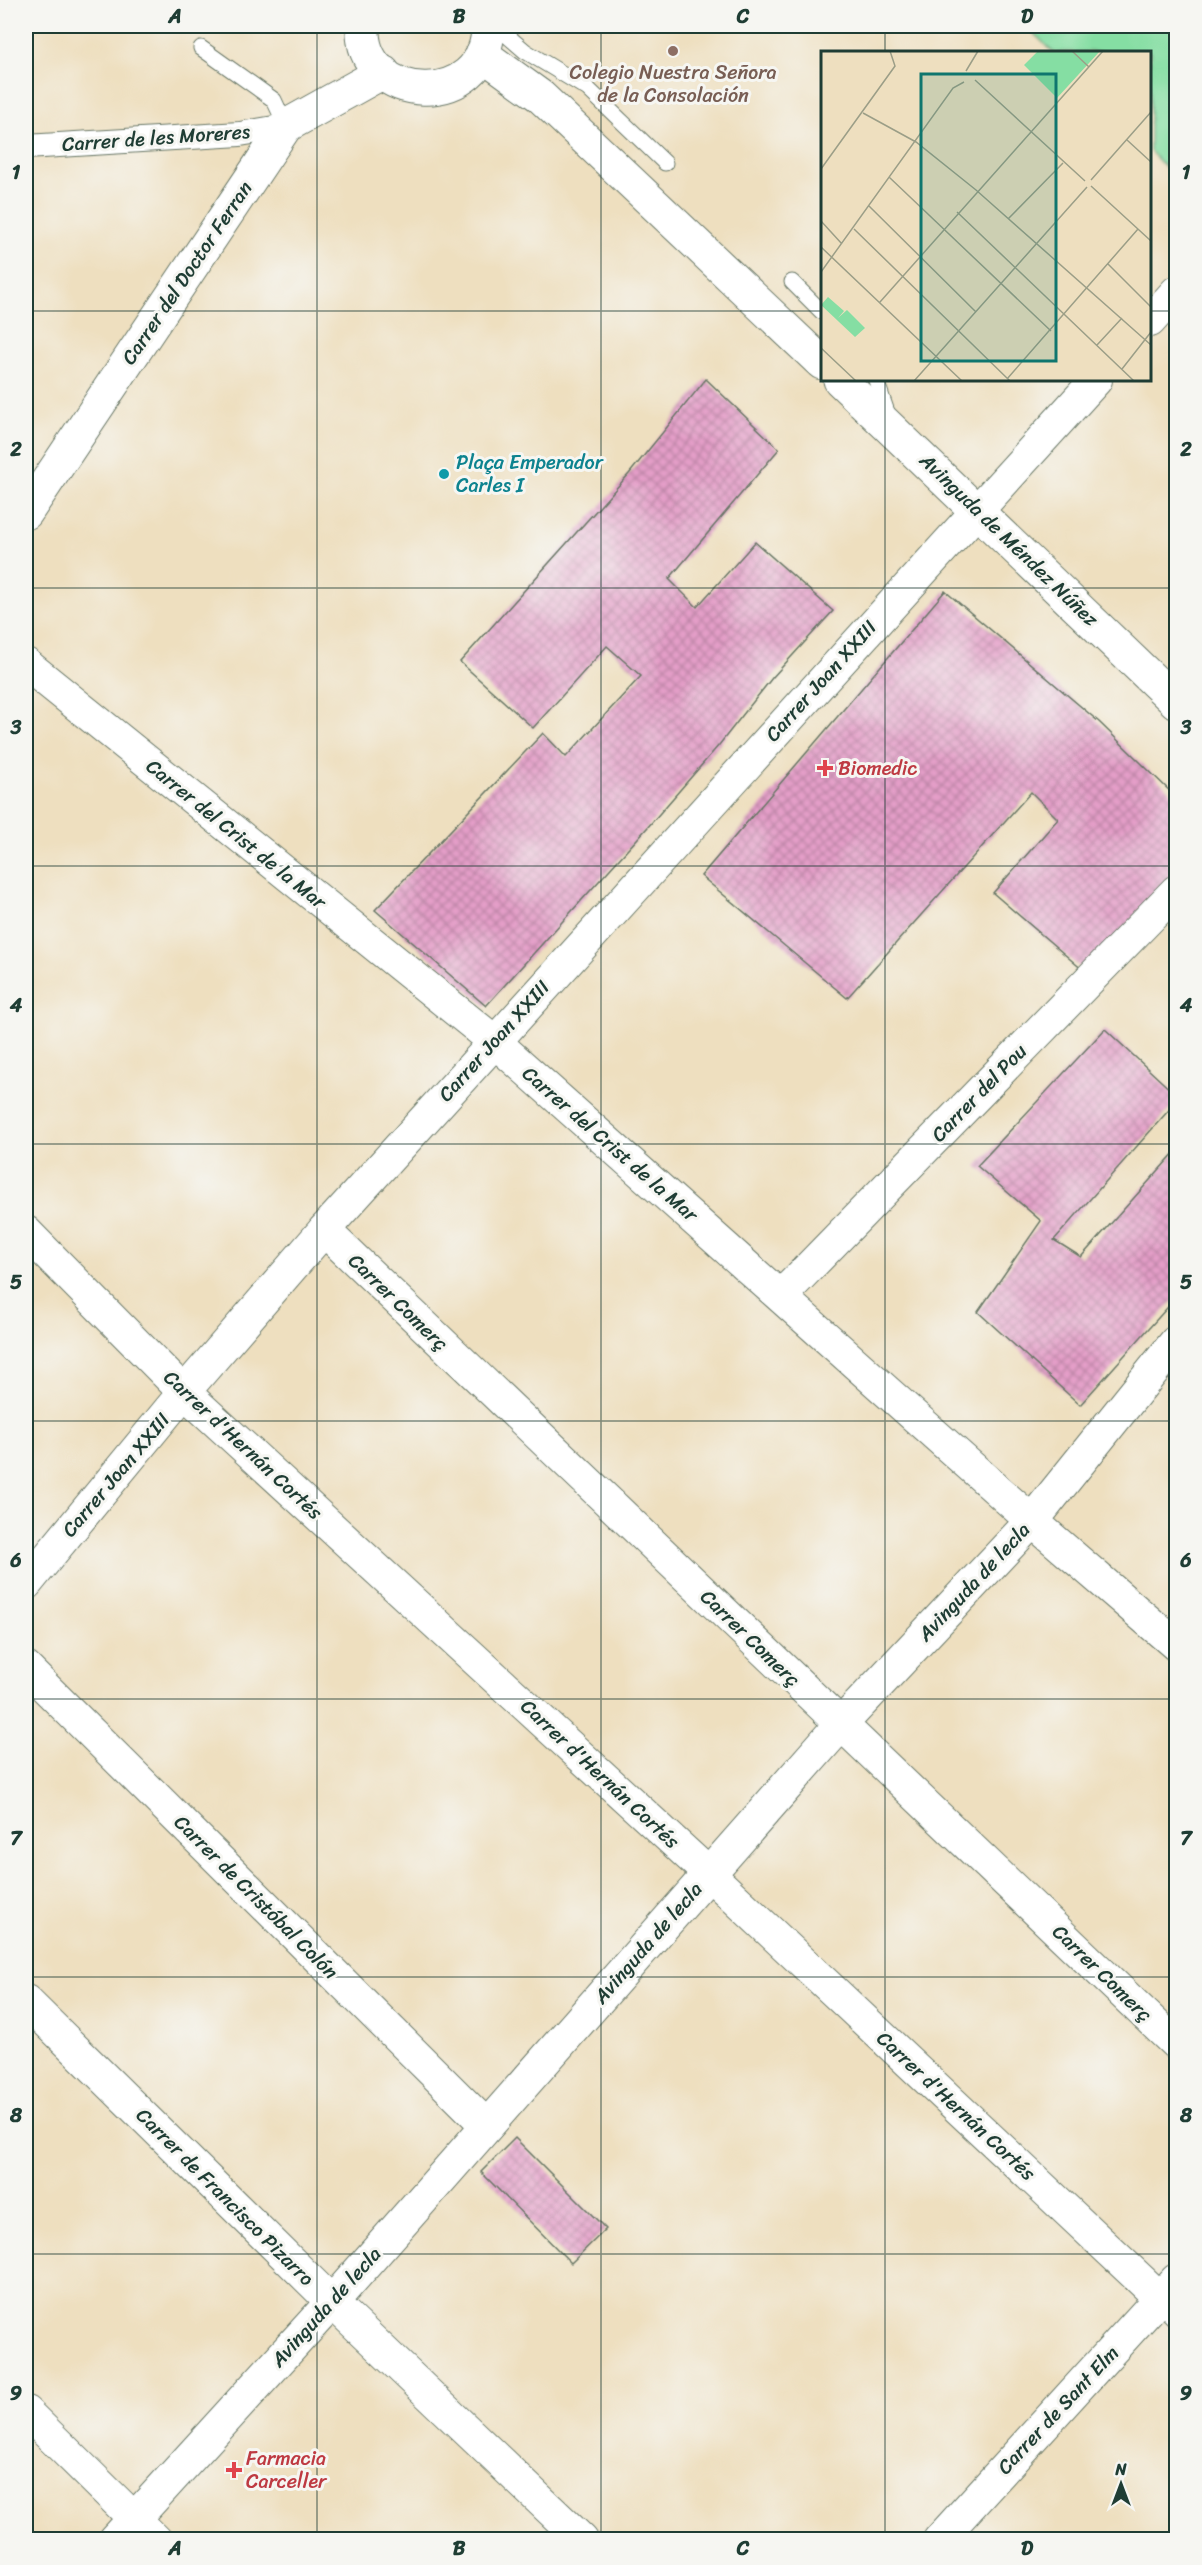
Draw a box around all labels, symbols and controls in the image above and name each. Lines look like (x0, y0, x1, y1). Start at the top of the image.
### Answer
text: A (167, 0, 182, 34)
text: B (453, 0, 466, 34)
text: C (736, 0, 750, 34)
text: D (1021, 0, 1034, 34)
marker: Colegio Nuestra Señora de la Consolación (666, 44, 680, 58)
inset map (821, 51, 1151, 381)
place label: Colegio Nuestra Señora de la Consolación (570, 55, 776, 113)
street label: Carrer de les Moreres (61, 114, 252, 162)
text: 1 (12, 155, 21, 190)
text: 1 (1182, 155, 1191, 190)
street label: Carrer del Doctor Ferran (112, 174, 262, 372)
text: 2 (9, 432, 22, 467)
text: 2 (1179, 432, 1192, 467)
street label: Avinguda de Méndez Núñez (910, 444, 1107, 636)
place label: Plaça Emperador Carles I (456, 445, 604, 503)
marker: Plaça Emperador Carles I (437, 467, 451, 481)
street label: Carrer Joan XXIII (756, 612, 886, 750)
text: 3 (10, 710, 22, 745)
text: 3 (1180, 710, 1192, 745)
street label: Carrer del Crist de la Mar (138, 750, 336, 919)
place label: Biomedic (838, 751, 917, 786)
marker: Biomedic (816, 759, 834, 777)
street label: Carrer Joan XXIII (429, 972, 559, 1110)
text: 4 (9, 988, 23, 1023)
text: 4 (1179, 988, 1193, 1023)
street label: Carrer del Pou (922, 1035, 1036, 1151)
street label: Carrer del Crist de la Mar (514, 1057, 708, 1232)
street label: Carrer Comerç (340, 1245, 456, 1359)
text: 5 (10, 1265, 22, 1300)
text: 5 (1180, 1265, 1192, 1300)
street label: Carrer d'Hernán Cortés (155, 1361, 332, 1529)
street label: Carrer Joan XXIII (53, 1405, 179, 1545)
street label: Avinguda de lecla (908, 1514, 1039, 1651)
text: 6 (9, 1543, 22, 1578)
text: 6 (1179, 1543, 1192, 1578)
street label: Carrer Comerç (692, 1581, 808, 1695)
street label: Carrer d'Hernán Cortés (512, 1690, 689, 1858)
street label: Carrer de Cristóbal Colón (165, 1806, 347, 1988)
text: 7 (10, 1821, 23, 1856)
text: 7 (1180, 1821, 1193, 1856)
street label: Avinguda de lecla (584, 1874, 711, 2013)
street label: Carrer Comerç (1044, 1916, 1160, 2030)
street label: Carrer d'Hernán Cortés (868, 2022, 1045, 2190)
text: 8 (9, 2098, 23, 2133)
text: 8 (1179, 2098, 1193, 2133)
street label: Carrer de Francisco Pizarro (127, 2099, 323, 2295)
street label: Avinguda de lecla (261, 2238, 390, 2376)
street label: Carrer de Sant Elm (988, 2337, 1128, 2483)
text: 9 (10, 2376, 22, 2411)
text: 9 (1180, 2376, 1192, 2411)
place label: Farmacia Carceller (246, 2441, 328, 2499)
north arrow (1091, 2454, 1151, 2514)
text: N (1114, 2455, 1127, 2484)
marker: Farmacia Carceller (227, 2463, 241, 2477)
text: A (167, 2531, 182, 2565)
text: B (453, 2531, 466, 2565)
text: C (736, 2531, 750, 2565)
text: D (1021, 2531, 1034, 2565)

